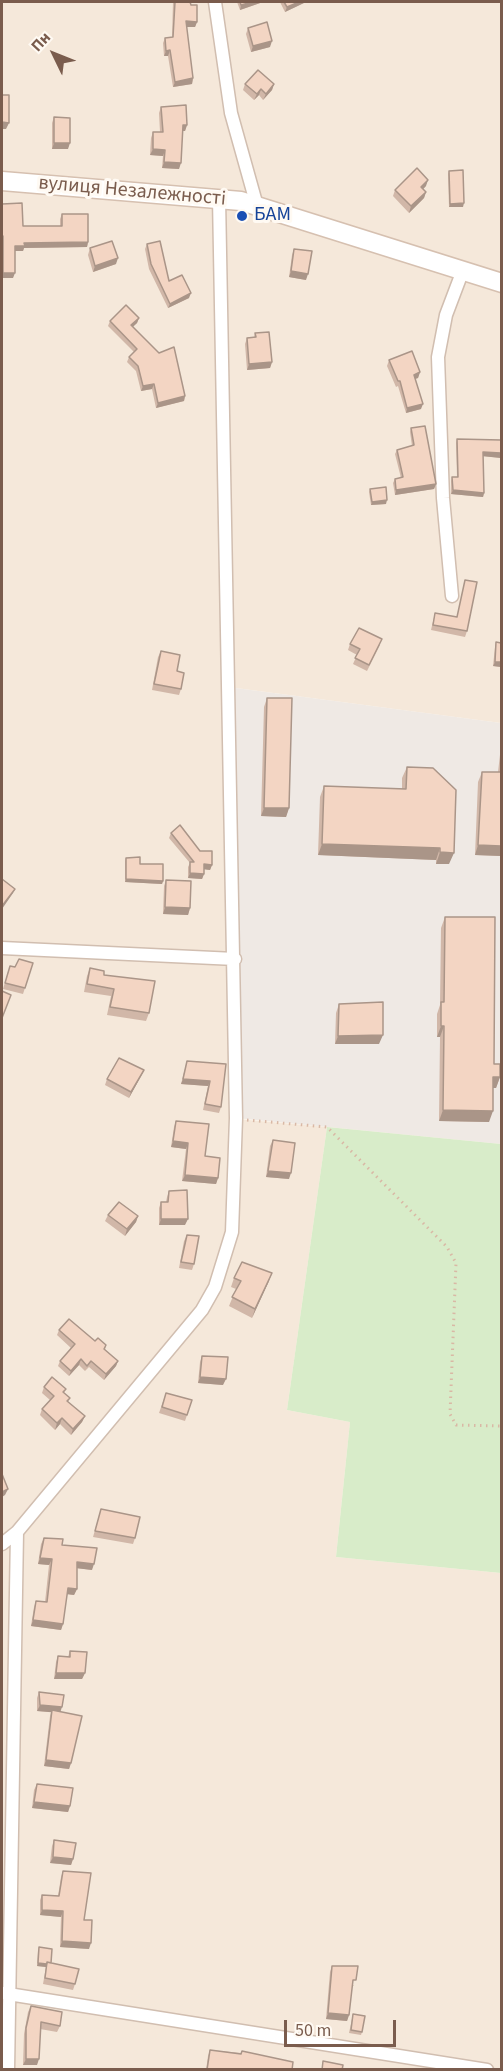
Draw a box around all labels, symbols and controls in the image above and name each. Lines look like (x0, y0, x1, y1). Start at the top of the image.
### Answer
north arrow (24, 24, 84, 84)
text: Пн (26, 27, 56, 57)
street label: вулиця Незалежності (37, 172, 227, 212)
place label: БАМ (254, 204, 291, 228)
marker: БАМ (235, 209, 249, 223)
scale bar (287, 2008, 400, 2046)
text: 50 m (295, 2018, 331, 2043)

